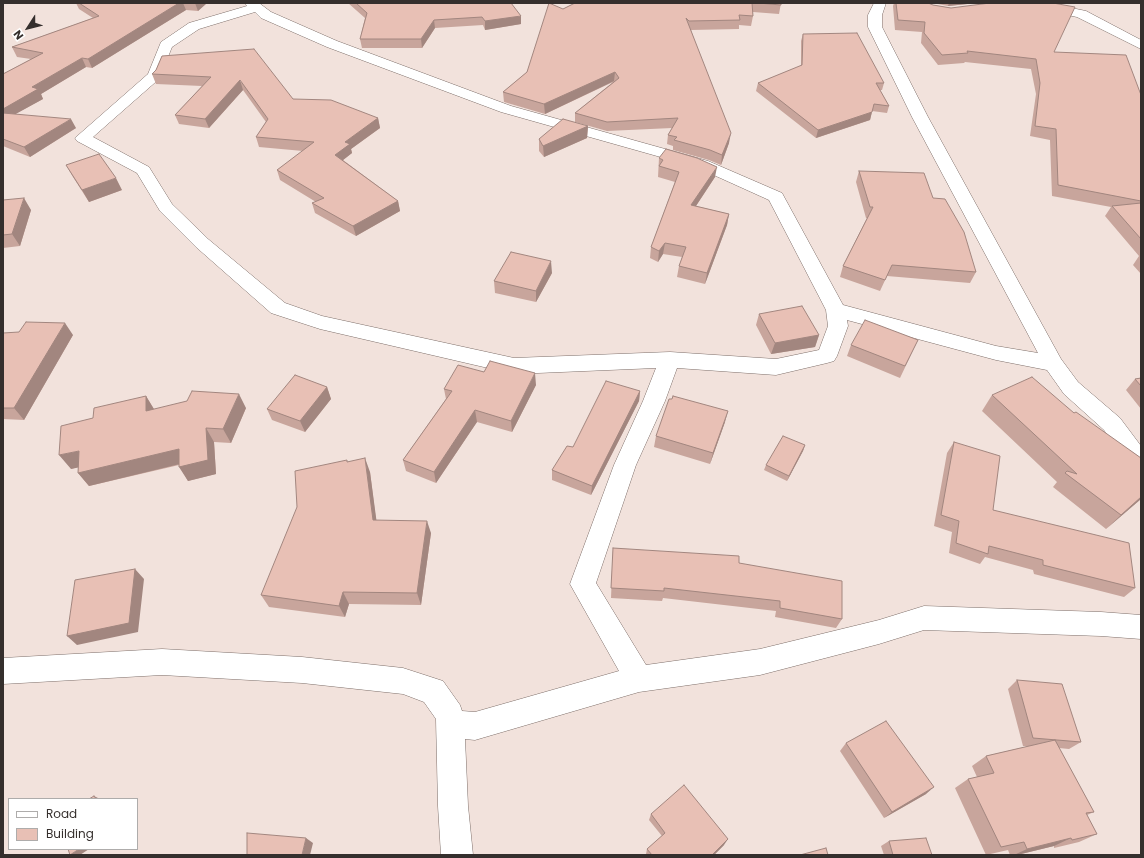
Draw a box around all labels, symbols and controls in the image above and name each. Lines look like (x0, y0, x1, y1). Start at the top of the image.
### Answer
north arrow (8, 8, 48, 48)
text: N (9, 27, 27, 43)
legend (8, 798, 138, 850)
text: Road (46, 805, 77, 822)
text: Building (46, 825, 94, 842)

